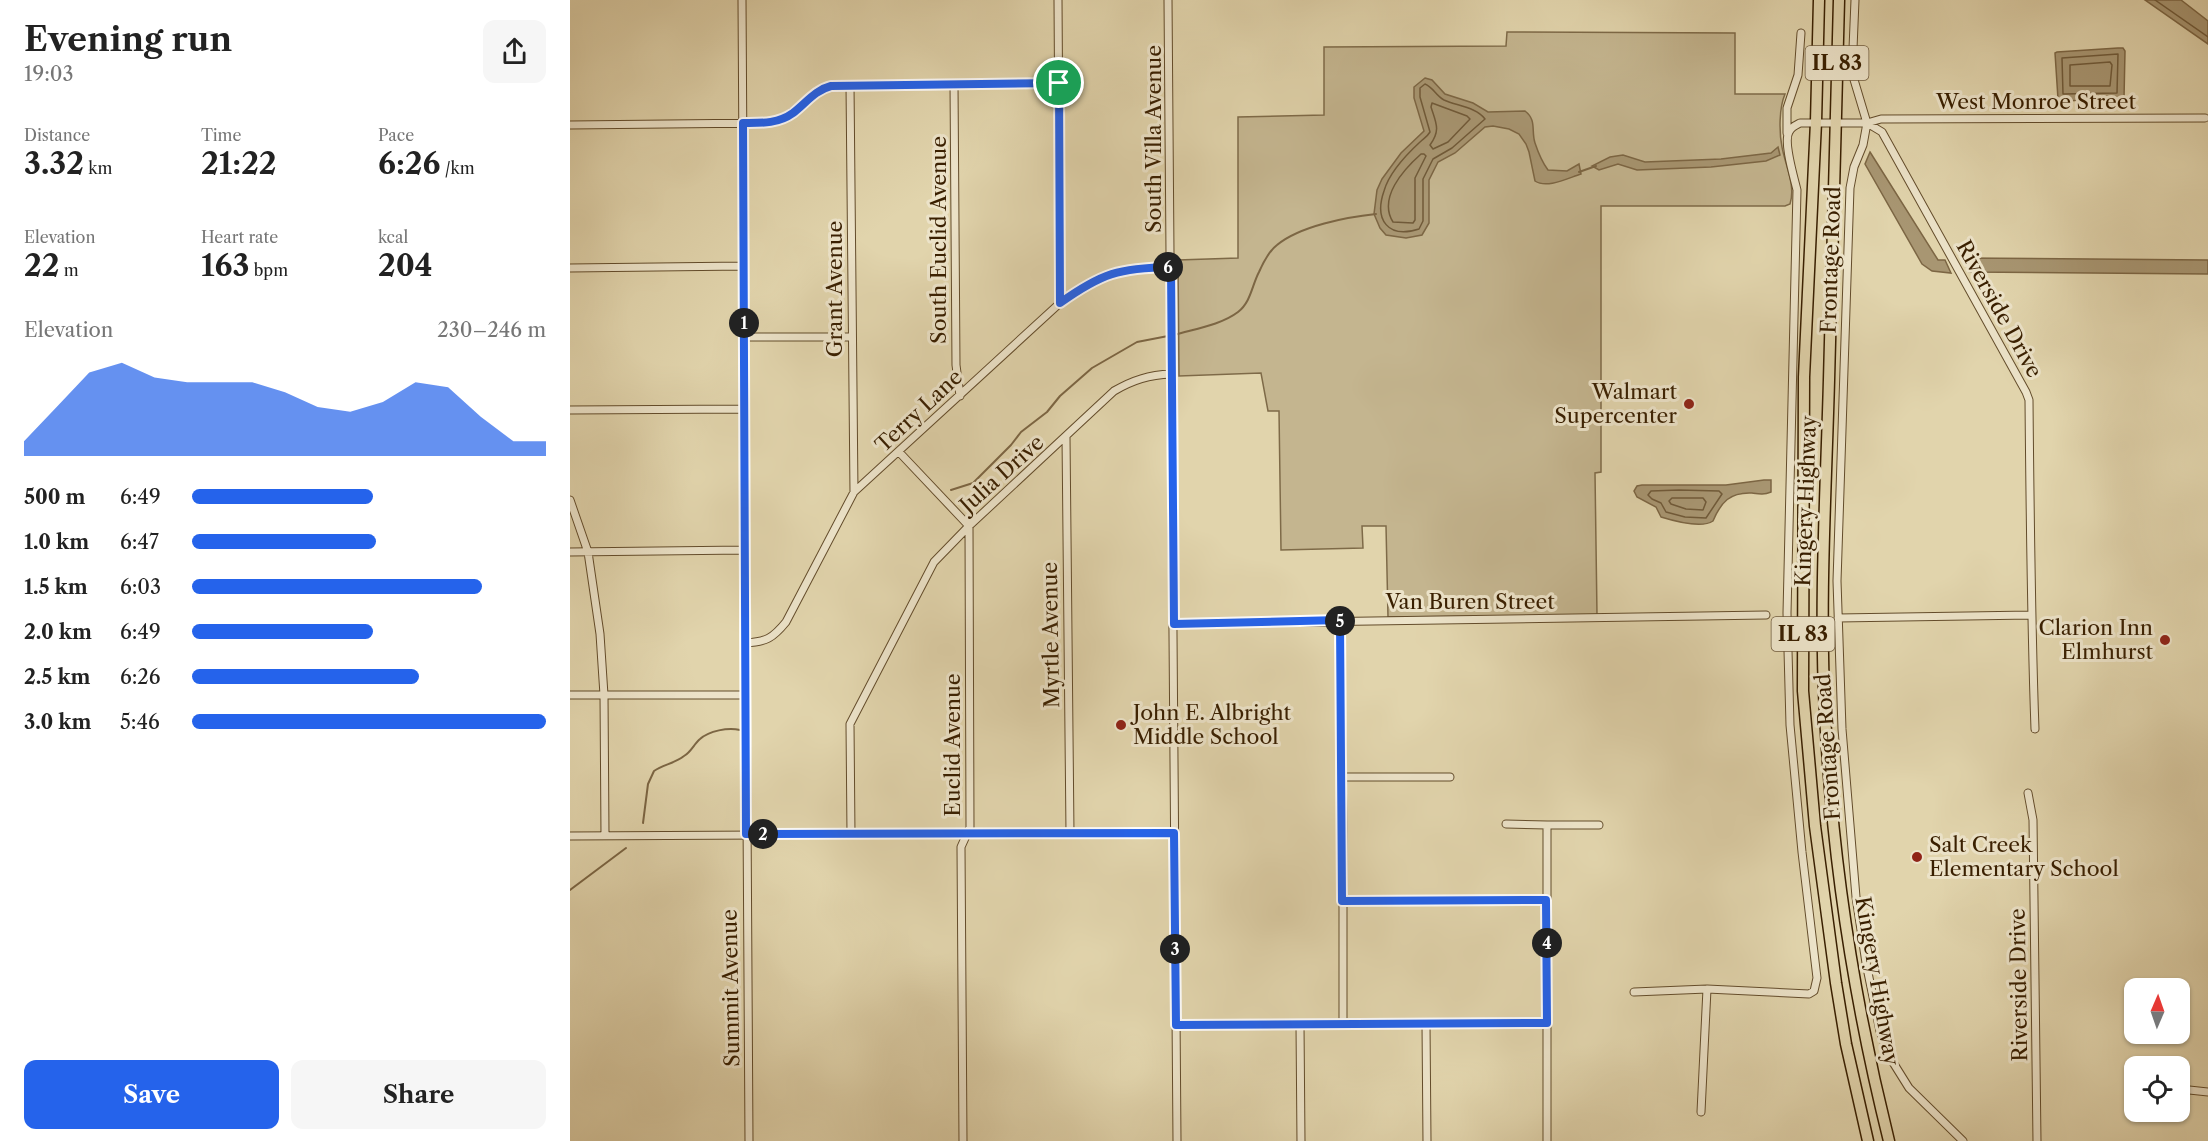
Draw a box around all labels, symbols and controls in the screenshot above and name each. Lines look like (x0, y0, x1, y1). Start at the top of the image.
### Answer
text: Evening run (24, 19, 232, 60)
button: share (483, 20, 546, 83)
street label: South Villa Avenue (1141, 45, 1166, 233)
road number: IL 83 (1806, 46, 1868, 80)
pin (1033, 57, 1084, 108)
text: 19:03 (24, 62, 73, 86)
icon: arrive (1042, 66, 1075, 99)
street label: West Monroe Street (1935, 89, 2137, 114)
text: Distance (24, 125, 90, 145)
text: Time (201, 125, 241, 145)
text: Pace (378, 125, 414, 145)
street label: South Euclid Avenue (926, 136, 951, 344)
text: 3.32 (24, 145, 84, 182)
text: 21:22 (201, 145, 277, 182)
text: 6:26 (378, 145, 440, 182)
text: km (84, 158, 112, 178)
text: /km (440, 158, 475, 178)
street label: Frontage Road (1815, 186, 1846, 334)
street label: Grant Avenue (822, 221, 847, 357)
text: Elevation (24, 227, 95, 247)
text: Heart rate (201, 227, 278, 247)
text: kcal (378, 227, 408, 247)
street label: Riverside Drive (1951, 236, 2047, 382)
text: 22 (24, 247, 59, 284)
text: 163 (201, 247, 249, 284)
text: 204 (378, 247, 433, 284)
pin: 6 (1153, 252, 1183, 282)
text: 6 (1163, 257, 1173, 277)
text: m (59, 260, 79, 280)
text: bpm (249, 260, 288, 280)
pin: 1 (729, 308, 759, 338)
text: 1 (740, 313, 748, 333)
text: Elevation (24, 318, 113, 342)
text: 230–246 m (437, 318, 546, 342)
street label: Terry Lane (870, 364, 967, 457)
place label: Walmart Supercenter (1554, 379, 1678, 428)
marker: Walmart Supercenter (1682, 397, 1696, 411)
street label: Kingery Highway (1790, 415, 1821, 587)
street label: Julia Drive (953, 430, 1049, 520)
text: 500 m (24, 485, 85, 509)
text: 6:49 (120, 485, 161, 509)
text: 1.0 km (24, 530, 89, 554)
text: 6:47 (120, 530, 159, 554)
street label: Myrtle Avenue (1037, 562, 1064, 708)
text: 1.5 km (24, 575, 88, 599)
text: 6:03 (120, 575, 161, 599)
street label: Van Buren Street (1384, 589, 1555, 614)
pin: 5 (1325, 606, 1355, 636)
text: 5 (1336, 611, 1344, 631)
place label: Clarion Inn Elmhurst (2038, 615, 2154, 664)
road number: IL 83 (1772, 617, 1834, 651)
text: 2.0 km (24, 620, 92, 644)
text: 6:49 (120, 620, 161, 644)
marker: Clarion Inn Elmhurst (2158, 633, 2172, 647)
text: 2.5 km (24, 665, 91, 689)
text: 6:26 (120, 665, 161, 689)
street label: Euclid Avenue (940, 673, 965, 817)
street label: Frontage Road (1810, 673, 1845, 821)
place label: John E. Albright Middle School (1130, 700, 1292, 749)
text: 3.0 km (24, 710, 91, 734)
text: 5:46 (120, 710, 160, 734)
marker: John E. Albright Middle School (1114, 718, 1128, 732)
pin: 2 (748, 819, 778, 849)
text: 2 (758, 824, 768, 844)
place label: Salt Creek Elementary School (1929, 832, 2119, 881)
marker: Salt Creek Elementary School (1910, 850, 1924, 864)
street label: Kingery Highway (1850, 894, 1905, 1068)
street label: Riverside Drive (2005, 908, 2032, 1062)
street label: Summit Avenue (717, 909, 744, 1067)
pin: 4 (1532, 928, 1562, 958)
text: 4 (1542, 933, 1552, 953)
pin: 3 (1160, 934, 1190, 964)
text: 3 (1170, 939, 1180, 959)
north arrow (2124, 978, 2190, 1044)
map controls (2124, 978, 2190, 1122)
button: locate (2124, 1056, 2190, 1122)
button: Save (24, 1060, 279, 1129)
button: Share (291, 1060, 546, 1129)

